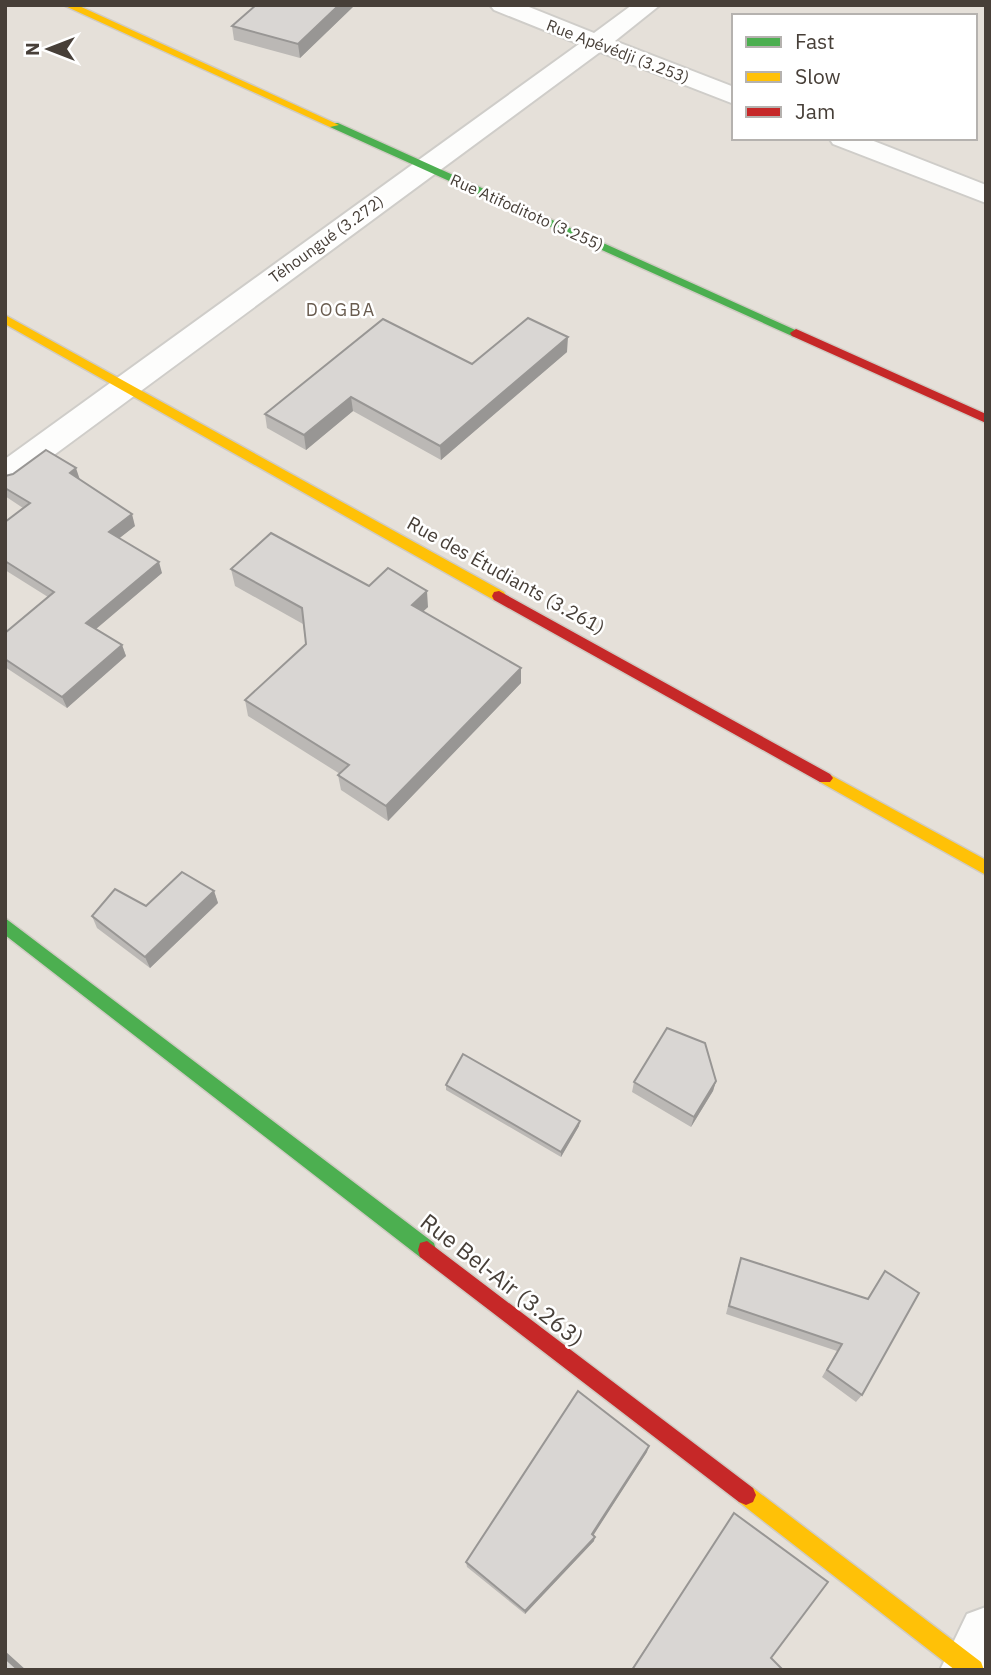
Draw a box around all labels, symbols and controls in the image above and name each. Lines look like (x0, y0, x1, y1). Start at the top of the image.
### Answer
north arrow (14, 14, 84, 84)
legend (732, 14, 977, 140)
street label: Rue Apévédji (3.253) (544, 15, 692, 87)
text: Fast (795, 27, 835, 55)
text: N (20, 42, 44, 56)
text: Slow (795, 62, 841, 90)
text: Jam (795, 97, 835, 125)
street label: Rue Atifoditoto (3.255) (447, 169, 607, 255)
street label: Téhoungué (3.272) (265, 191, 387, 287)
district label: DOGBA (306, 298, 376, 321)
street label: Rue des Étudiants (3.261) (403, 511, 609, 639)
street label: Rue Bel-Air (3.263) (415, 1206, 590, 1352)

